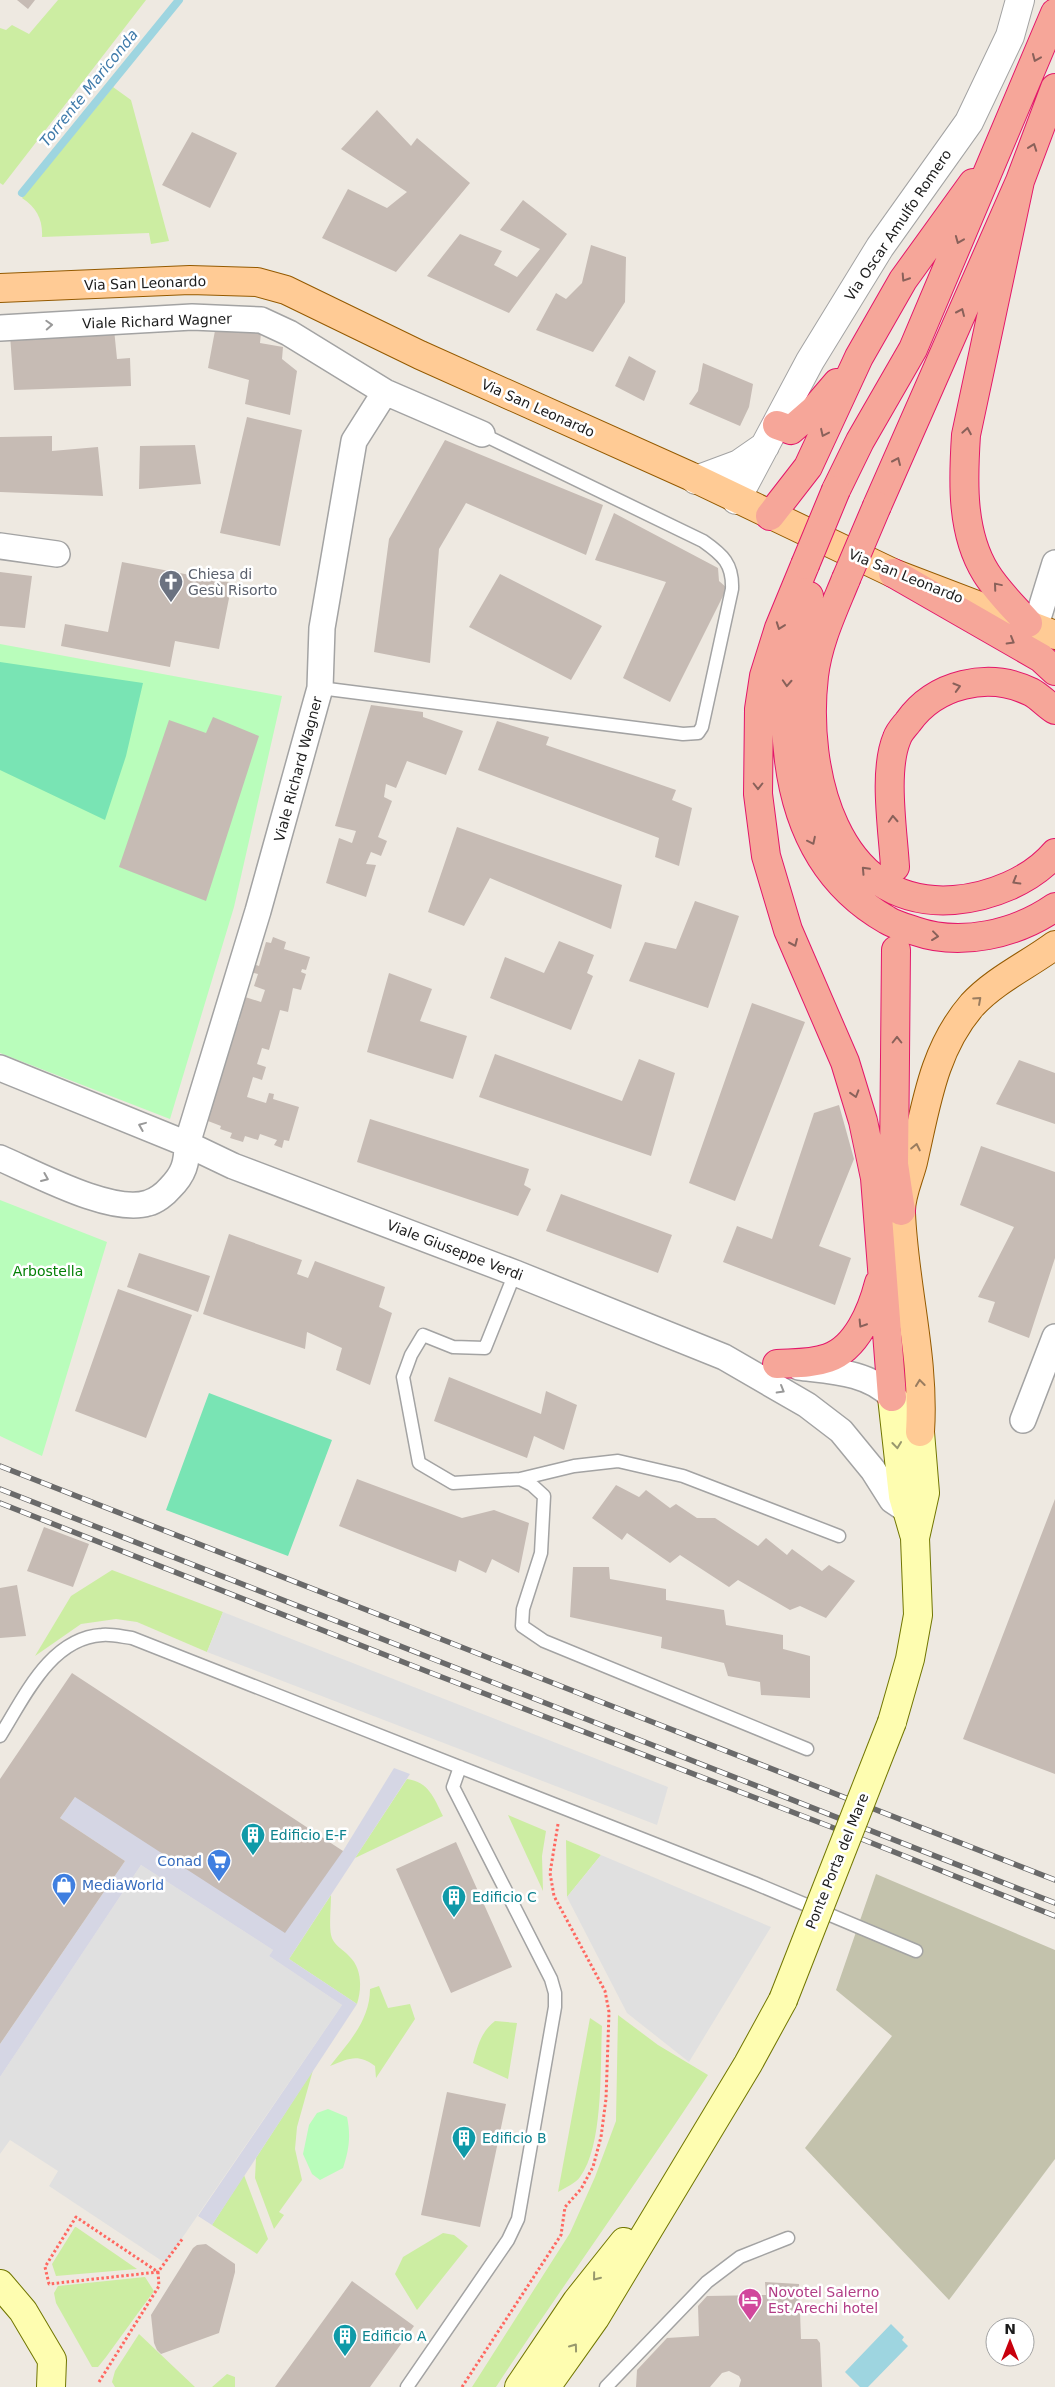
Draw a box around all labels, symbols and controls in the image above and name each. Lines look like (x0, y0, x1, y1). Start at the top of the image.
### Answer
water label: Torrente Mariconda (36, 26, 142, 150)
one-way arrow (1031, 53, 1042, 62)
one-way arrow (1027, 143, 1037, 152)
street label: Via Oscar Amulfo Romero (841, 146, 955, 304)
one-way arrow (955, 235, 966, 244)
street label: Via San Leonardo (84, 273, 206, 293)
one-way arrow (902, 273, 911, 282)
one-way arrow (955, 308, 966, 317)
street label: Viale Richard Wagner (82, 310, 232, 332)
one-way arrow (45, 320, 53, 331)
street label: Via San Leonardo (479, 376, 597, 440)
one-way arrow (961, 427, 971, 436)
one-way arrow (820, 428, 830, 437)
one-way arrow (891, 457, 902, 466)
street label: Via San Leonardo (846, 546, 966, 606)
place label: Chiesa di Gesù Risorto (188, 566, 277, 598)
church icon: Chiesa di Gesù Risorto (158, 569, 184, 603)
one-way arrow (994, 583, 1002, 592)
one-way arrow (776, 621, 786, 630)
one-way arrow (1005, 634, 1014, 644)
one-way arrow (781, 679, 792, 687)
one-way arrow (952, 683, 960, 693)
street label: Viale Richard Wagner (271, 694, 325, 843)
one-way arrow (753, 782, 763, 790)
one-way arrow (887, 814, 898, 822)
one-way arrow (806, 836, 816, 845)
one-way arrow (861, 866, 870, 875)
one-way arrow (1012, 875, 1021, 885)
one-way arrow (932, 930, 940, 941)
one-way arrow (787, 938, 798, 947)
one-way arrow (973, 997, 982, 1006)
one-way arrow (891, 1036, 902, 1044)
one-way arrow (849, 1089, 859, 1097)
one-way arrow (138, 1122, 147, 1132)
one-way arrow (910, 1142, 921, 1151)
one-way arrow (40, 1171, 49, 1182)
street label: Viale Giuseppe Verdi (385, 1217, 525, 1283)
park label: Arbostella (13, 1263, 83, 1279)
one-way arrow (859, 1319, 869, 1328)
one-way arrow (915, 1379, 926, 1387)
one-way arrow (776, 1384, 785, 1394)
one-way arrow (891, 1441, 902, 1449)
street label: Ponte Porta del Mare (802, 1791, 872, 1931)
building icon: Edificio E-F (240, 1822, 266, 1856)
place label: Edificio E-F (270, 1827, 347, 1843)
supermarket icon: Conad (206, 1848, 232, 1882)
place label: Conad (157, 1853, 202, 1869)
shop icon: MediaWorld (51, 1872, 77, 1906)
place label: MediaWorld (82, 1877, 164, 1893)
building icon: Edificio C (441, 1884, 467, 1918)
place label: Edificio C (472, 1889, 537, 1905)
building icon: Edificio B (451, 2125, 477, 2159)
place label: Edificio B (482, 2130, 547, 2146)
one-way arrow (593, 2271, 601, 2280)
place label: Novotel Salerno Est Arechi hotel (768, 2284, 879, 2316)
hotel icon: Novotel Salerno Est Arechi hotel (737, 2287, 763, 2321)
north arrow (985, 2317, 1035, 2367)
text: N (1004, 2321, 1016, 2337)
building icon: Edificio A (332, 2323, 358, 2357)
place label: Edificio A (362, 2328, 427, 2344)
one-way arrow (568, 2343, 577, 2353)

